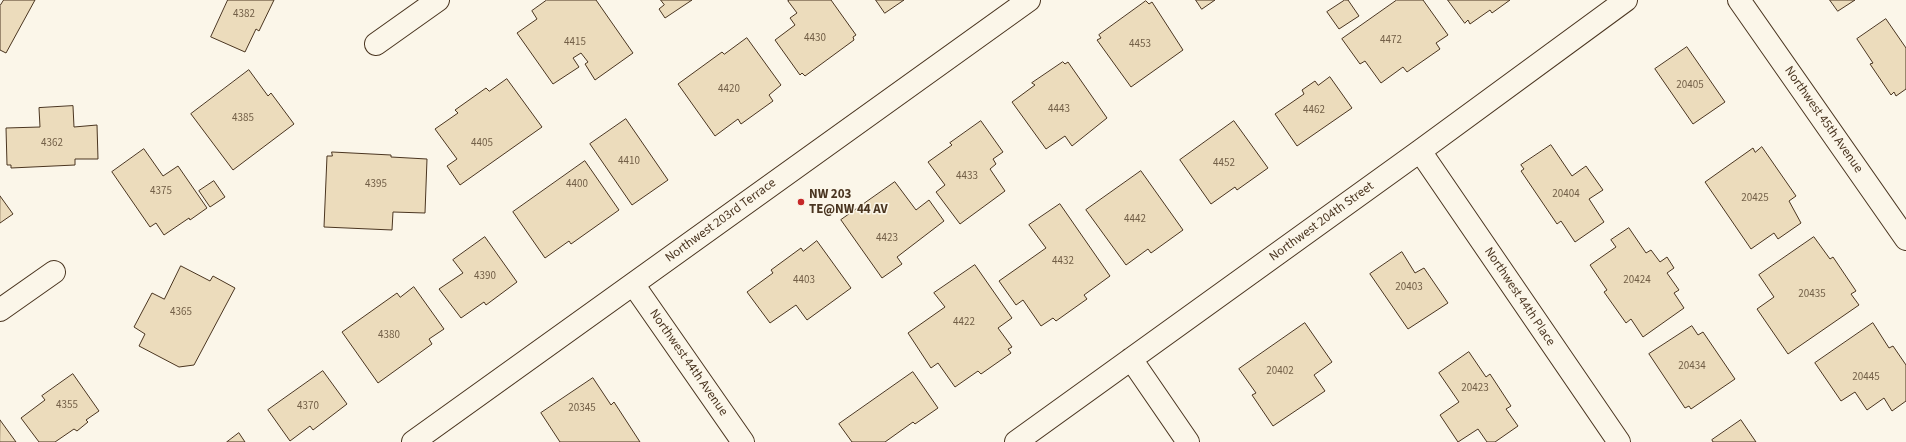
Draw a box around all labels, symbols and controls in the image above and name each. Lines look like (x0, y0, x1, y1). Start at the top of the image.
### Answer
house number: 4382 (233, 8, 255, 22)
house number: 4430 (804, 32, 826, 46)
house number: 4472 (1380, 34, 1402, 48)
house number: 4415 (564, 36, 586, 50)
house number: 4453 (1129, 38, 1151, 52)
street label: Northwest 45th Avenue (1780, 64, 1866, 176)
house number: 20405 (1676, 79, 1704, 93)
house number: 4420 (718, 83, 740, 97)
house number: 4443 (1048, 103, 1070, 117)
house number: 4462 (1303, 104, 1325, 118)
house number: 4385 (232, 112, 254, 126)
house number: 4362 (41, 137, 63, 151)
house number: 4405 (471, 137, 493, 151)
house number: 4410 (618, 155, 640, 169)
house number: 4452 (1213, 157, 1235, 171)
house number: 4433 (956, 170, 978, 184)
street label: Northwest 203rd Terrace (663, 176, 779, 266)
house number: 4395 (365, 178, 387, 192)
house number: 4400 (566, 178, 588, 192)
street label: Northwest 204th Street (1267, 179, 1377, 265)
house number: 4375 (150, 185, 172, 199)
place label: NW 203 TE@NW 44 AV (809, 187, 888, 218)
house number: 20404 (1552, 188, 1580, 202)
house number: 20425 (1741, 192, 1769, 206)
marker: NW 203 TE@NW 44 AV (796, 197, 806, 207)
house number: 4442 (1124, 213, 1146, 227)
house number: 4423 (876, 232, 898, 246)
street label: Northwest 44th Place (1480, 245, 1558, 349)
house number: 4432 (1052, 255, 1074, 269)
house number: 4390 (474, 270, 496, 284)
house number: 4403 (793, 274, 815, 288)
house number: 20424 (1623, 274, 1651, 288)
house number: 20403 (1395, 281, 1423, 295)
house number: 20435 (1798, 288, 1826, 302)
house number: 4365 (170, 306, 192, 320)
street label: Northwest 44th Avenue (645, 307, 731, 419)
house number: 4422 (953, 316, 975, 330)
house number: 4380 (378, 329, 400, 343)
house number: 20434 (1678, 360, 1706, 374)
house number: 20402 (1266, 365, 1294, 379)
house number: 20445 (1852, 371, 1880, 385)
house number: 20423 (1461, 382, 1489, 396)
house number: 4355 (56, 399, 78, 413)
house number: 4370 (297, 400, 319, 414)
house number: 20345 (568, 402, 596, 416)

